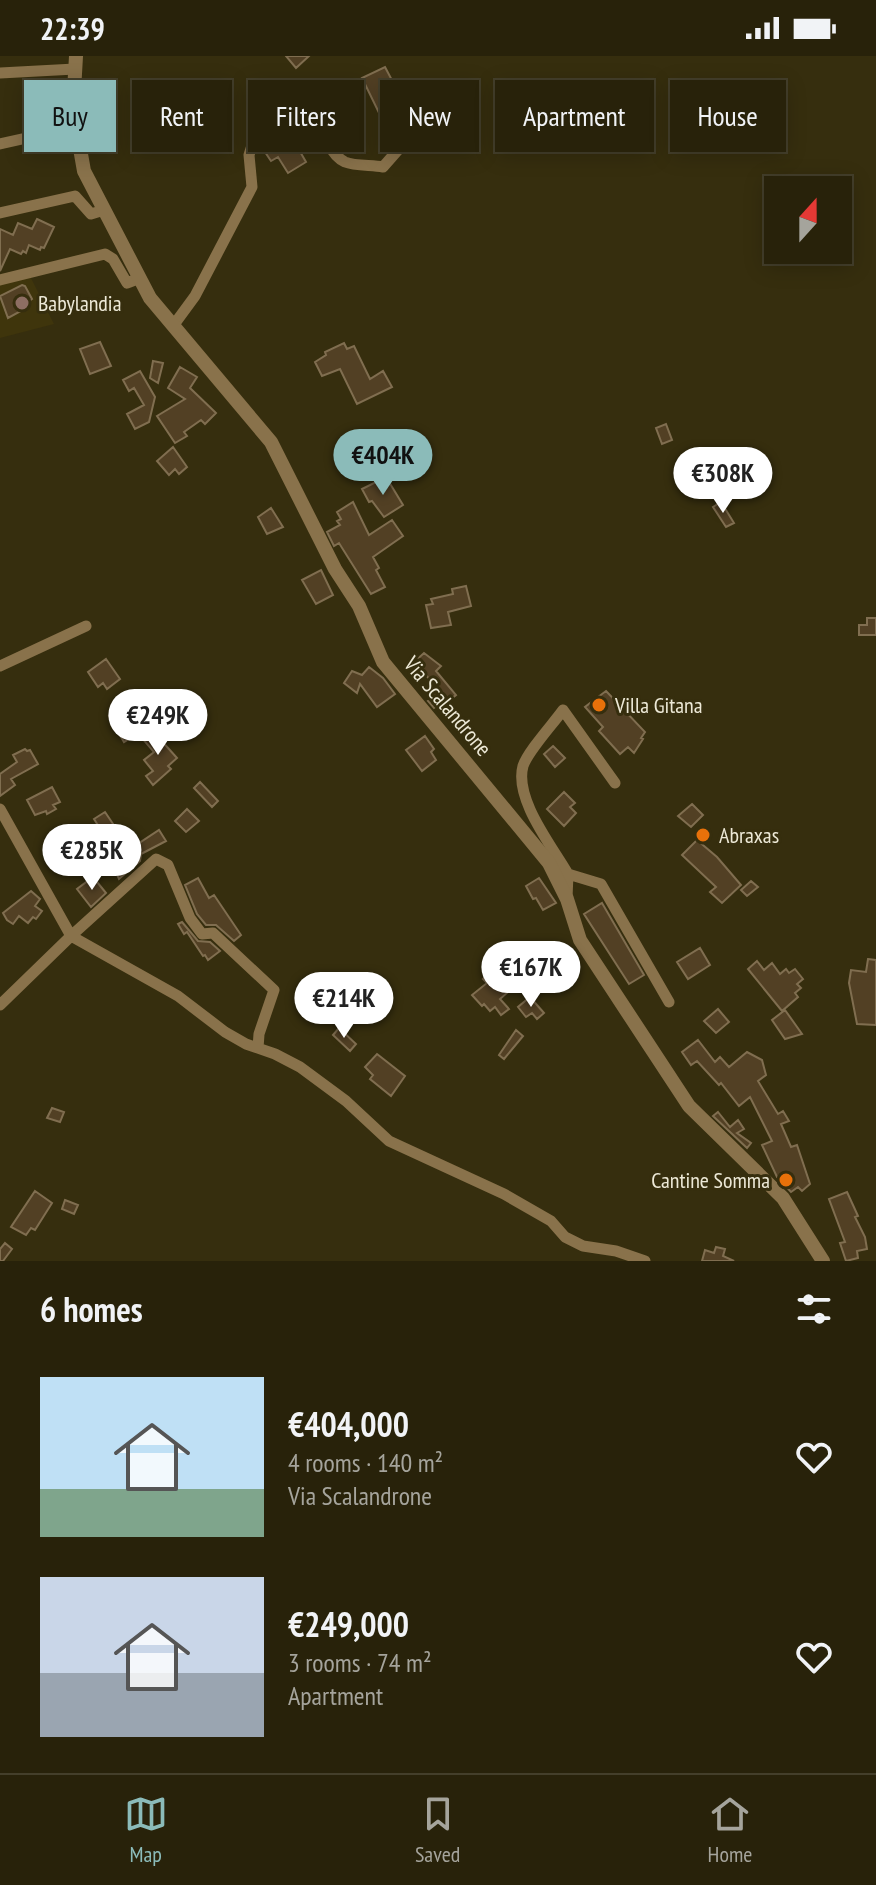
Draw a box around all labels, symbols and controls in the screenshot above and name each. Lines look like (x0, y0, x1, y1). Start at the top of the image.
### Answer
text: 22:39 (40, 9, 105, 48)
chip: Buy (24, 80, 116, 152)
chip: Rent (132, 80, 232, 152)
chip: Filters (248, 80, 364, 152)
chip: New (380, 80, 479, 152)
chip: Apartment (495, 80, 654, 152)
chip: House (670, 80, 786, 152)
north arrow (764, 176, 852, 264)
map controls (764, 176, 852, 264)
place label: Babylandia (38, 289, 121, 317)
marker: Babylandia (13, 294, 31, 312)
pin: €404K (327, 429, 439, 497)
text: €404K (351, 438, 415, 471)
pin: €308K (667, 447, 779, 515)
text: €308K (691, 456, 755, 489)
street label: Via Scalandrone (397, 650, 498, 762)
pin: €249K (102, 689, 214, 757)
place label: Villa Gitana (614, 691, 703, 719)
marker: Villa Gitana (590, 696, 608, 714)
text: €249K (126, 698, 190, 731)
place label: Abraxas (719, 821, 779, 849)
pin: €285K (36, 824, 148, 892)
marker: Abraxas (694, 826, 712, 844)
text: €285K (60, 833, 124, 866)
pin: €167K (475, 941, 587, 1009)
text: €167K (499, 950, 563, 983)
pin: €214K (288, 972, 400, 1040)
text: €214K (312, 981, 376, 1014)
place label: Cantine Somma (651, 1166, 770, 1194)
marker: Cantine Somma (777, 1171, 795, 1189)
text: 6 homes (40, 1287, 143, 1331)
icon: filters (792, 1287, 836, 1331)
text: €404,000 (288, 1402, 409, 1446)
icon: home (104, 1409, 200, 1505)
icon: heart (792, 1435, 836, 1479)
text: 4 rooms · 140 m² (288, 1446, 443, 1479)
text: Via Scalandrone (288, 1479, 432, 1512)
text: €249,000 (288, 1602, 409, 1646)
icon: home (104, 1609, 200, 1705)
icon: heart (792, 1635, 836, 1679)
text: 3 rooms · 74 m² (288, 1646, 432, 1679)
text: Apartment (288, 1679, 383, 1712)
tab: Map (124, 1792, 168, 1868)
tab: Saved (415, 1792, 460, 1868)
tab: Home (708, 1792, 752, 1868)

